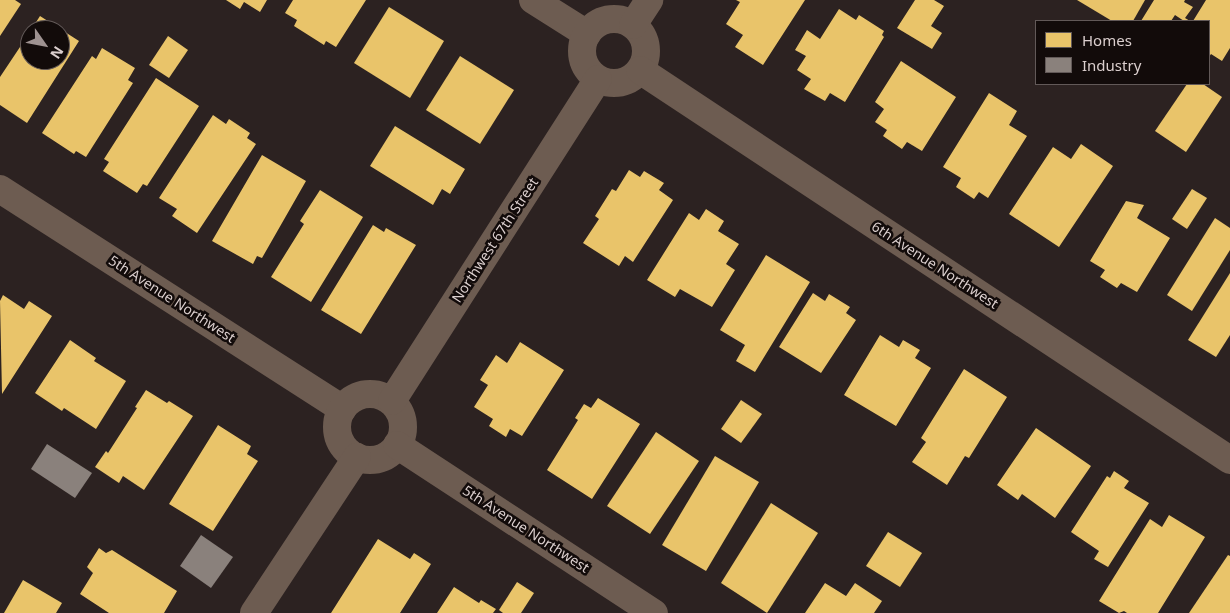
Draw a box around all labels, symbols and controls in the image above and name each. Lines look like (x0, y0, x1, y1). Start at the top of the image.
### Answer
north arrow (20, 20, 70, 70)
legend (1035, 20, 1210, 85)
text: Homes (1082, 30, 1132, 50)
text: N (46, 43, 68, 63)
text: Industry (1082, 55, 1141, 75)
street label: Northwest 67th Street (448, 174, 542, 306)
street label: 6th Avenue Northwest (869, 218, 1001, 312)
street label: 5th Avenue Northwest (106, 252, 238, 346)
street label: 5th Avenue Northwest (460, 482, 592, 576)

